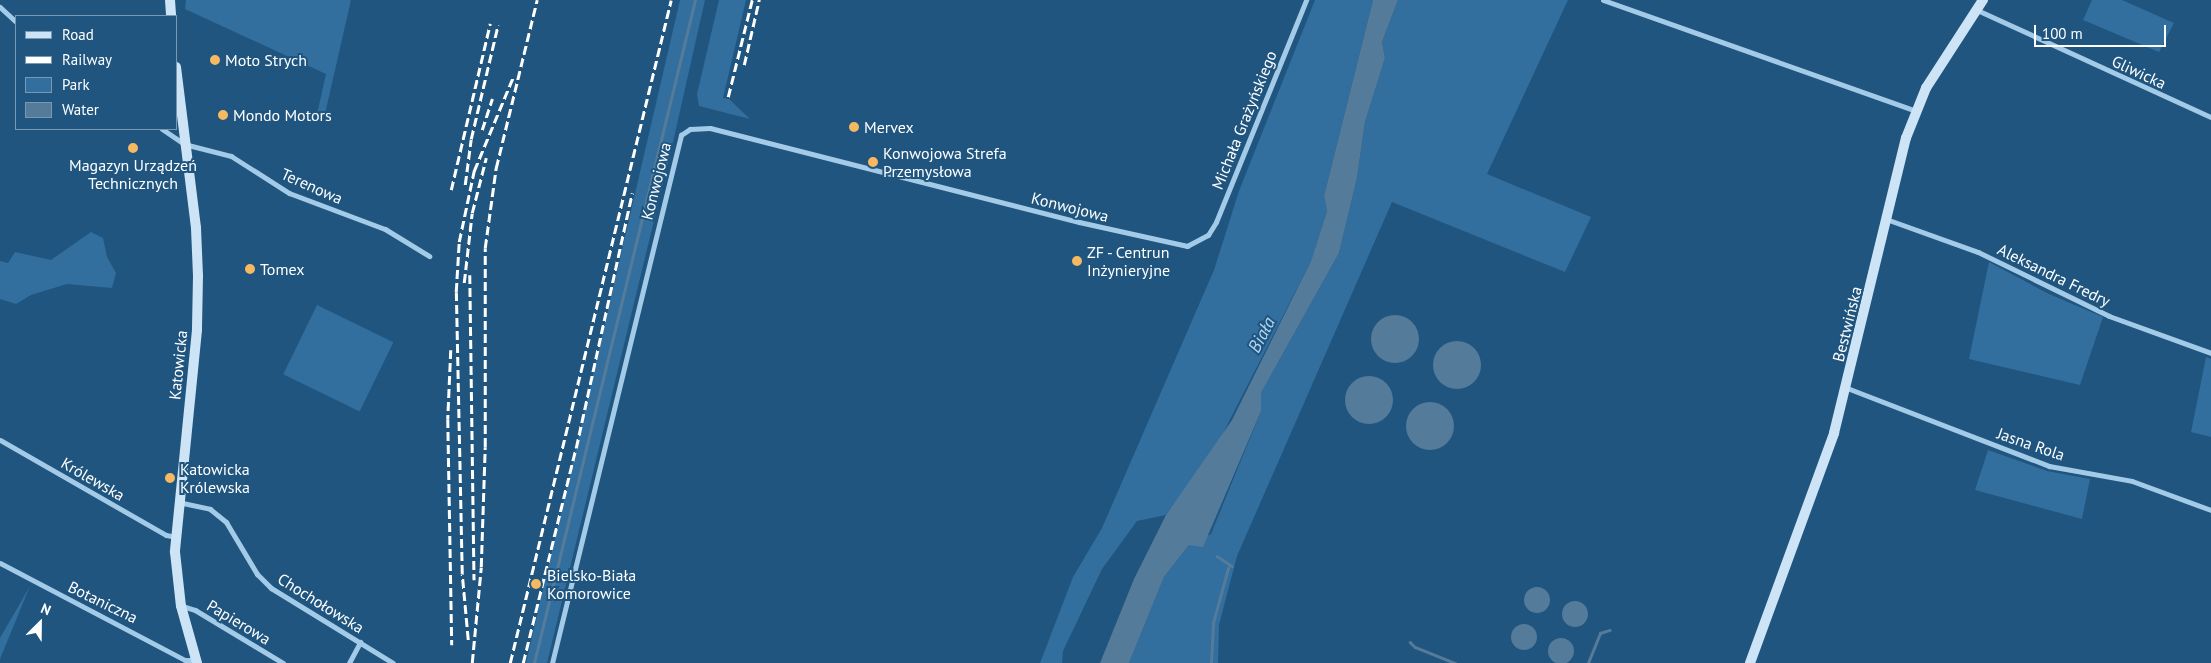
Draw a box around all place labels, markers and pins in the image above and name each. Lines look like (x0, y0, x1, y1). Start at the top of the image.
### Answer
place label: Moto Strych (225, 50, 307, 70)
marker: Moto Strych (209, 54, 221, 66)
place label: Mondo Motors (233, 105, 332, 125)
marker: Mondo Motors (217, 109, 229, 121)
place label: Mervex (864, 117, 914, 137)
marker: Mervex (848, 121, 860, 133)
marker: Magazyn Urządzeń Technicznych (127, 142, 139, 154)
place label: Konwojowa Strefa Przemysłowa (883, 143, 1007, 181)
place label: Magazyn Urządzeń Technicznych (69, 155, 197, 193)
marker: Konwojowa Strefa Przemysłowa (867, 156, 879, 168)
place label: ZF - Centrun Inżynieryjne (1087, 242, 1172, 280)
marker: ZF - Centrun Inżynieryjne (1071, 255, 1083, 267)
place label: Tomex (260, 259, 304, 279)
marker: Tomex (244, 263, 256, 275)
place label: Katowicka Królewska (180, 459, 250, 497)
marker: Katowicka Królewska (164, 472, 176, 484)
place label: Bielsko-Biała Komorowice (547, 565, 636, 603)
marker: Bielsko-Biała Komorowice (529, 577, 543, 591)

